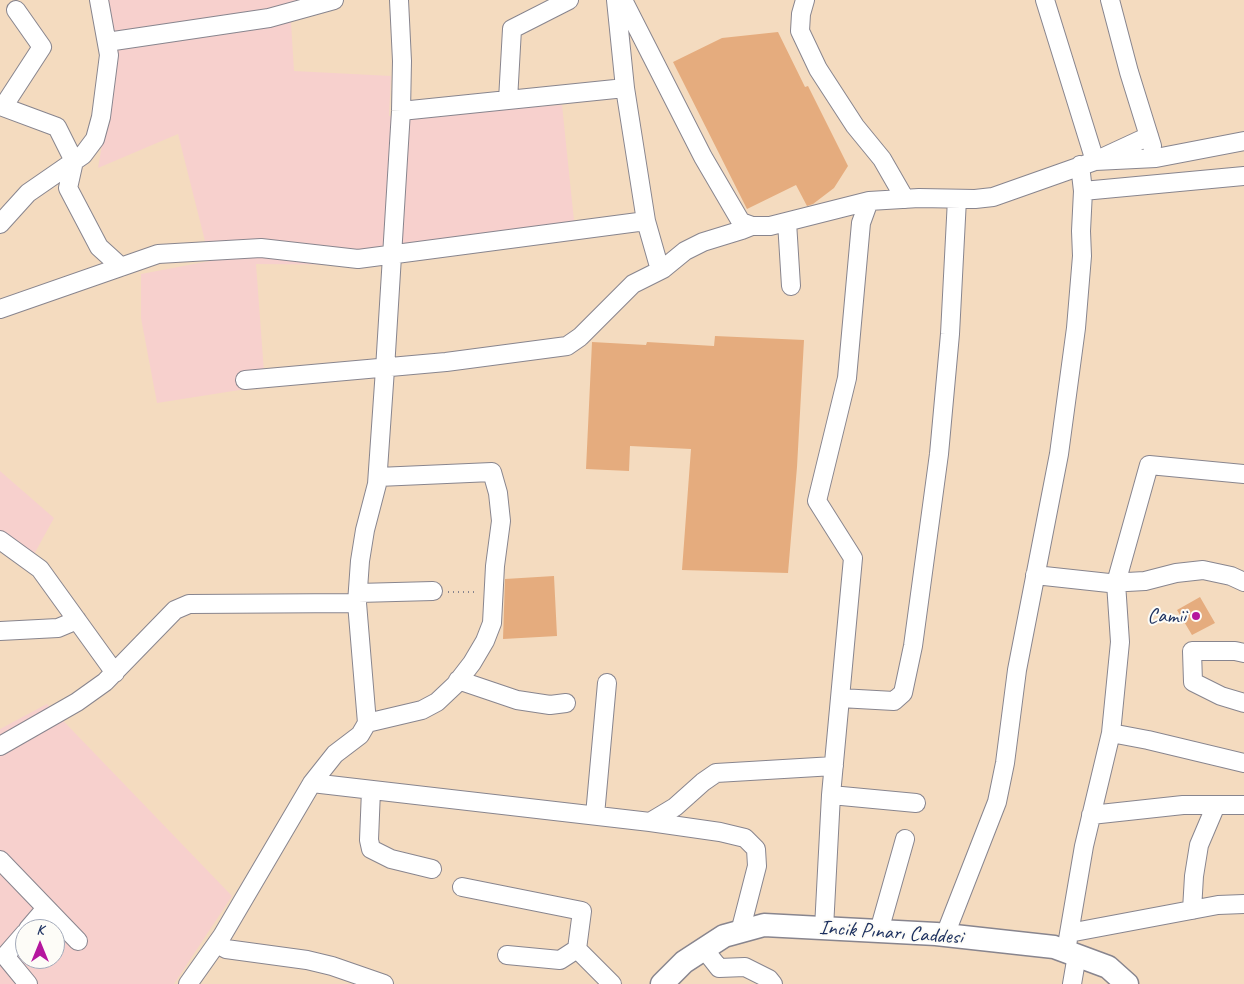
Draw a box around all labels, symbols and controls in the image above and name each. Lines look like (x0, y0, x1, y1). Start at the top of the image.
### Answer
place label: Camii (1147, 603, 1186, 629)
marker: Camii (1190, 610, 1202, 622)
street label: Incik Pınarı Caddesi (818, 915, 964, 951)
north arrow (15, 919, 65, 969)
text: K (36, 921, 44, 938)

